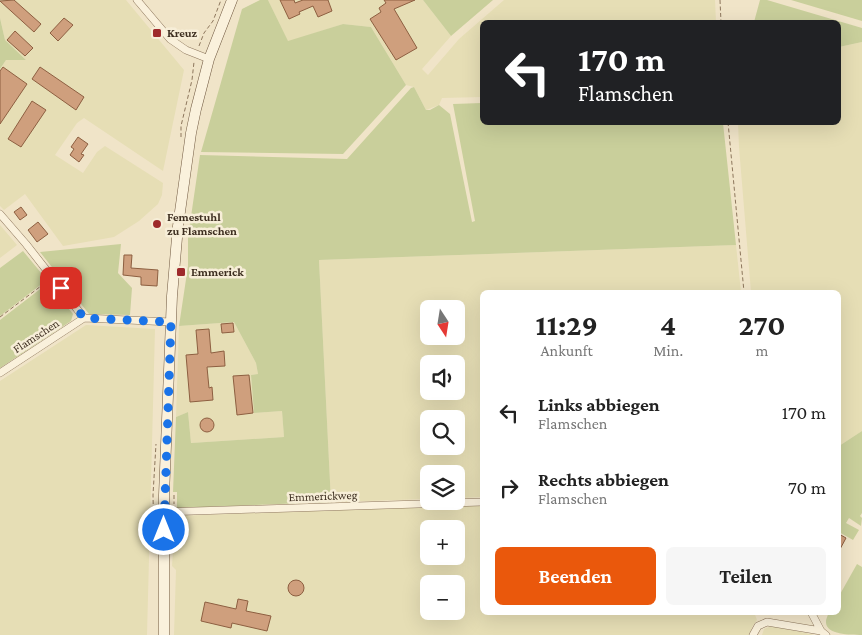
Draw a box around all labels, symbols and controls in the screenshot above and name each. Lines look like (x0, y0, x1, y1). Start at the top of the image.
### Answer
place label: Kreuz (167, 26, 198, 40)
marker: Kreuz (151, 27, 163, 39)
icon: left (495, 40, 560, 105)
text: 170 m (578, 40, 665, 79)
text: Flamschen (578, 81, 673, 106)
place label: Femestuhl zu Flamschen (167, 210, 237, 238)
marker: Femestuhl zu Flamschen (151, 218, 163, 230)
place label: Emmerick (191, 265, 244, 279)
marker: Emmerick (175, 266, 187, 278)
pin (40, 267, 82, 309)
icon: arrive (47, 274, 75, 302)
north arrow (420, 300, 465, 345)
map controls (420, 300, 465, 620)
text: 11:29 (536, 308, 598, 341)
text: 4 (660, 308, 676, 341)
text: 270 (739, 308, 785, 341)
street label: Flamschen (10, 316, 62, 356)
text: Ankunft (540, 342, 593, 359)
text: Min. (653, 342, 683, 359)
text: m (756, 342, 768, 359)
button: sound (420, 355, 465, 400)
text: Links abbiegen (538, 394, 660, 415)
icon: left (495, 399, 523, 427)
text: 170 m (782, 402, 826, 423)
button: search (420, 410, 465, 455)
text: Flamschen (538, 415, 607, 432)
button: layers (420, 465, 465, 510)
text: Rechts abbiegen (538, 469, 669, 490)
icon: right (495, 474, 523, 502)
text: 70 m (788, 477, 826, 498)
street label: Emmerickweg (288, 488, 358, 504)
text: Flamschen (538, 490, 607, 507)
position arrow (137, 503, 189, 555)
button: + (420, 520, 465, 565)
button: Beenden (495, 547, 656, 605)
button: Teilen (666, 547, 826, 605)
button: − (420, 575, 465, 620)

